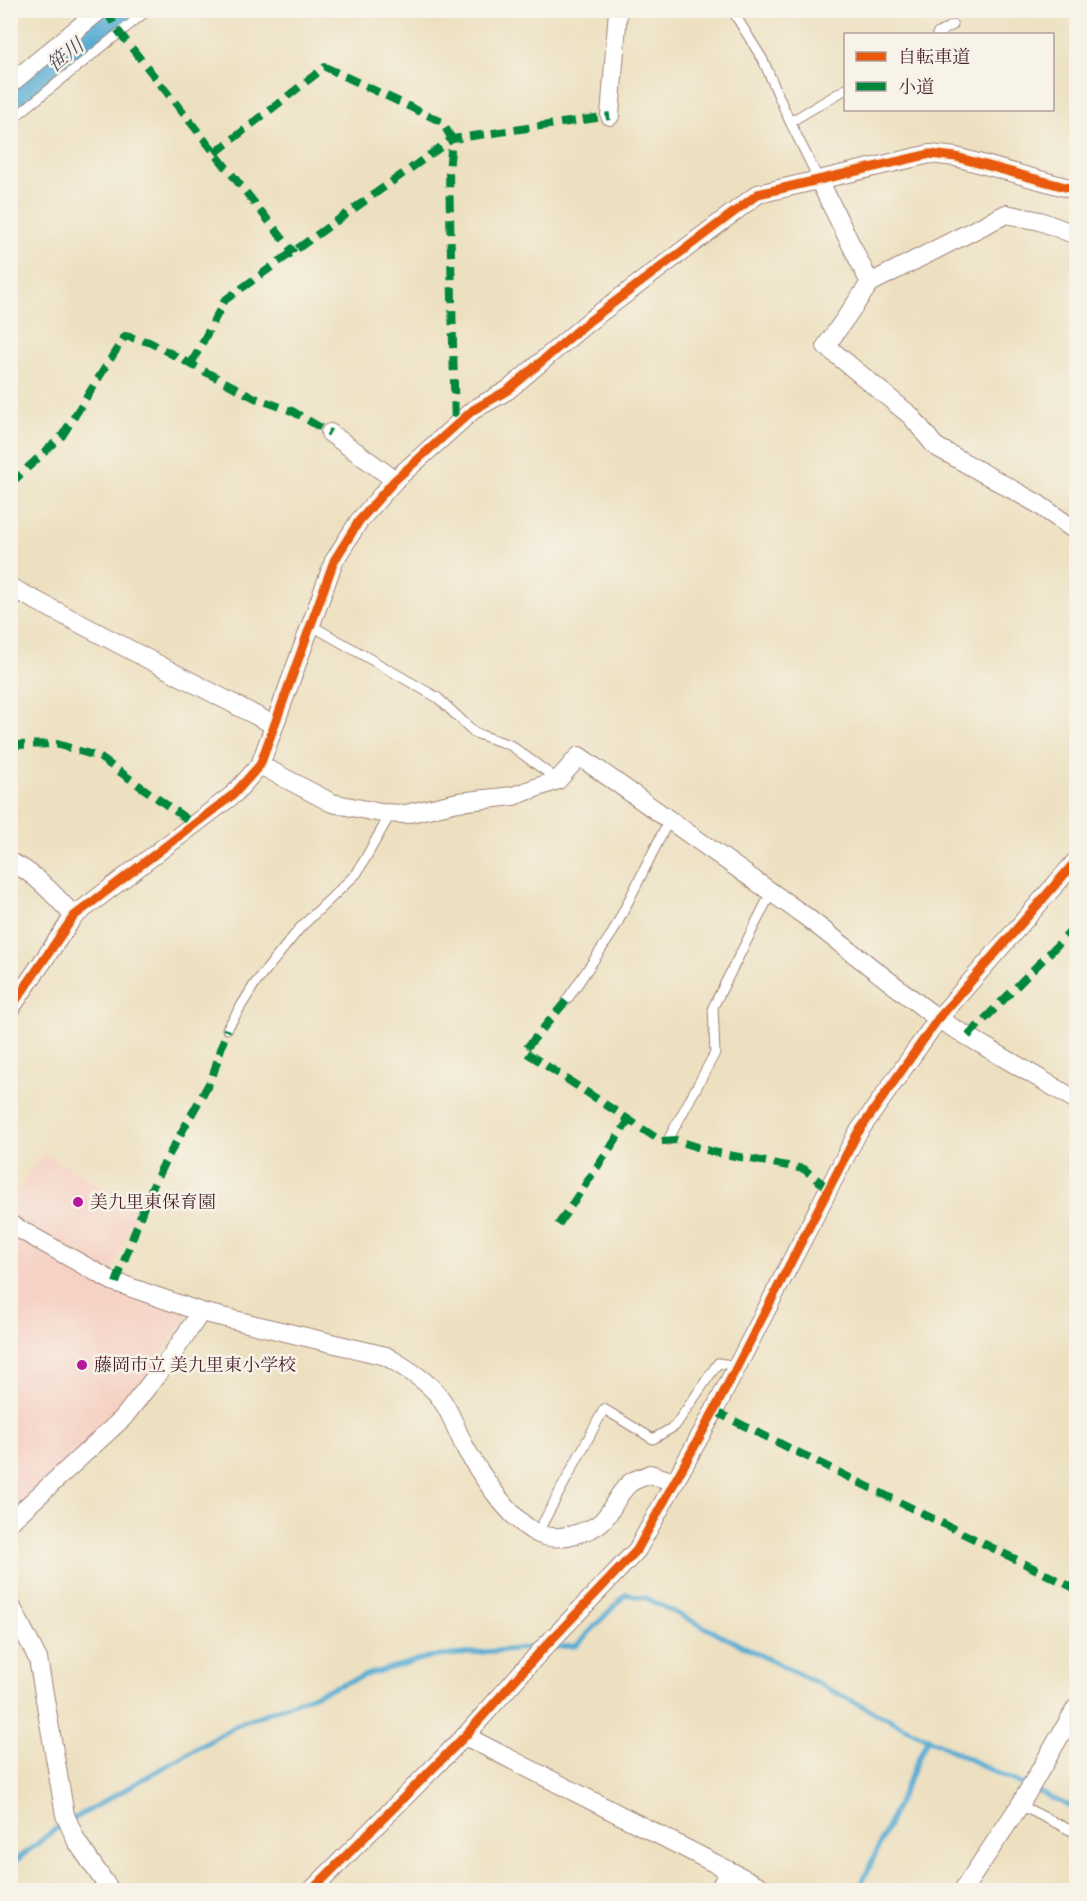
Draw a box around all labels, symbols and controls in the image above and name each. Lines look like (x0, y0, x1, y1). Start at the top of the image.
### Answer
water label: 笹川 (42, 32, 90, 77)
legend (844, 33, 1054, 111)
text: 自転車道 (898, 46, 970, 68)
text: 小道 (898, 76, 934, 98)
place label: 美九里東保育園 (90, 1191, 216, 1213)
marker: 美九里東保育園 (71, 1195, 85, 1209)
place label: 藤岡市立 美九里東小学校 (94, 1354, 296, 1376)
marker: 藤岡市立 美九里東小学校 (75, 1358, 89, 1372)

